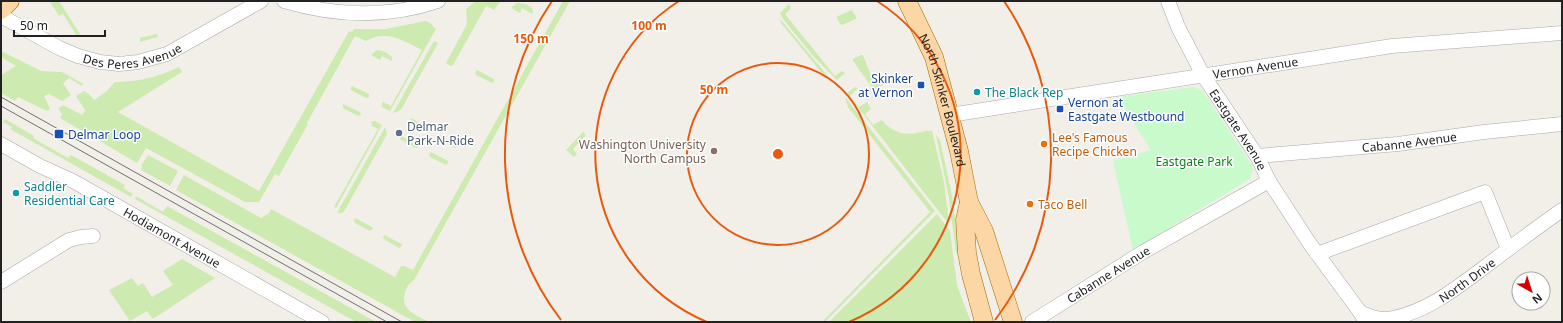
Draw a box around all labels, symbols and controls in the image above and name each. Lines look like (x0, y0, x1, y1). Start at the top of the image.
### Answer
scale bar (14, 12, 105, 38)
text: 50 m (20, 17, 48, 34)
text: 100 m (631, 17, 667, 34)
text: 150 m (513, 30, 549, 47)
street label: North Skinker Boulevard (915, 31, 970, 168)
street label: Des Peres Avenue (81, 39, 185, 73)
street label: Vernon Avenue (1211, 52, 1299, 82)
place label: Skinker at Vernon (858, 70, 913, 101)
marker: Skinker at Vernon (916, 80, 926, 90)
text: 50 m (700, 81, 728, 98)
place label: The Black Rep (985, 84, 1064, 101)
street label: Eastgate Avenue (1206, 85, 1271, 173)
marker: The Black Rep (972, 87, 982, 97)
place label: Vernon at Eastgate Westbound (1068, 94, 1184, 125)
marker: Vernon at Eastgate Westbound (1055, 104, 1065, 114)
place label: Delmar Park-N-Ride (407, 118, 474, 149)
place label: Delmar Loop (68, 126, 141, 143)
street label: Cabanne Avenue (1361, 127, 1458, 156)
marker: Delmar Loop (53, 128, 65, 140)
marker: Delmar Park-N-Ride (394, 128, 404, 138)
place label: Lee's Famous Recipe Chicken (1052, 129, 1137, 160)
place label: Washington University North Campus (579, 136, 707, 167)
marker: Lee's Famous Recipe Chicken (1039, 139, 1049, 149)
marker: Washington University North Campus (709, 146, 719, 156)
centre of rings (771, 147, 785, 161)
park label: Eastgate Park (1155, 153, 1233, 170)
place label: Saddler Residential Care (24, 178, 115, 209)
marker: Saddler Residential Care (11, 188, 21, 198)
place label: Taco Bell (1038, 196, 1087, 213)
marker: Taco Bell (1025, 199, 1035, 209)
street label: Hodiamont Avenue (121, 203, 224, 272)
street label: Cabanne Avenue (1063, 241, 1153, 307)
street label: North Drive (1435, 253, 1499, 306)
north arrow (1511, 271, 1551, 311)
text: N (1529, 291, 1546, 308)

